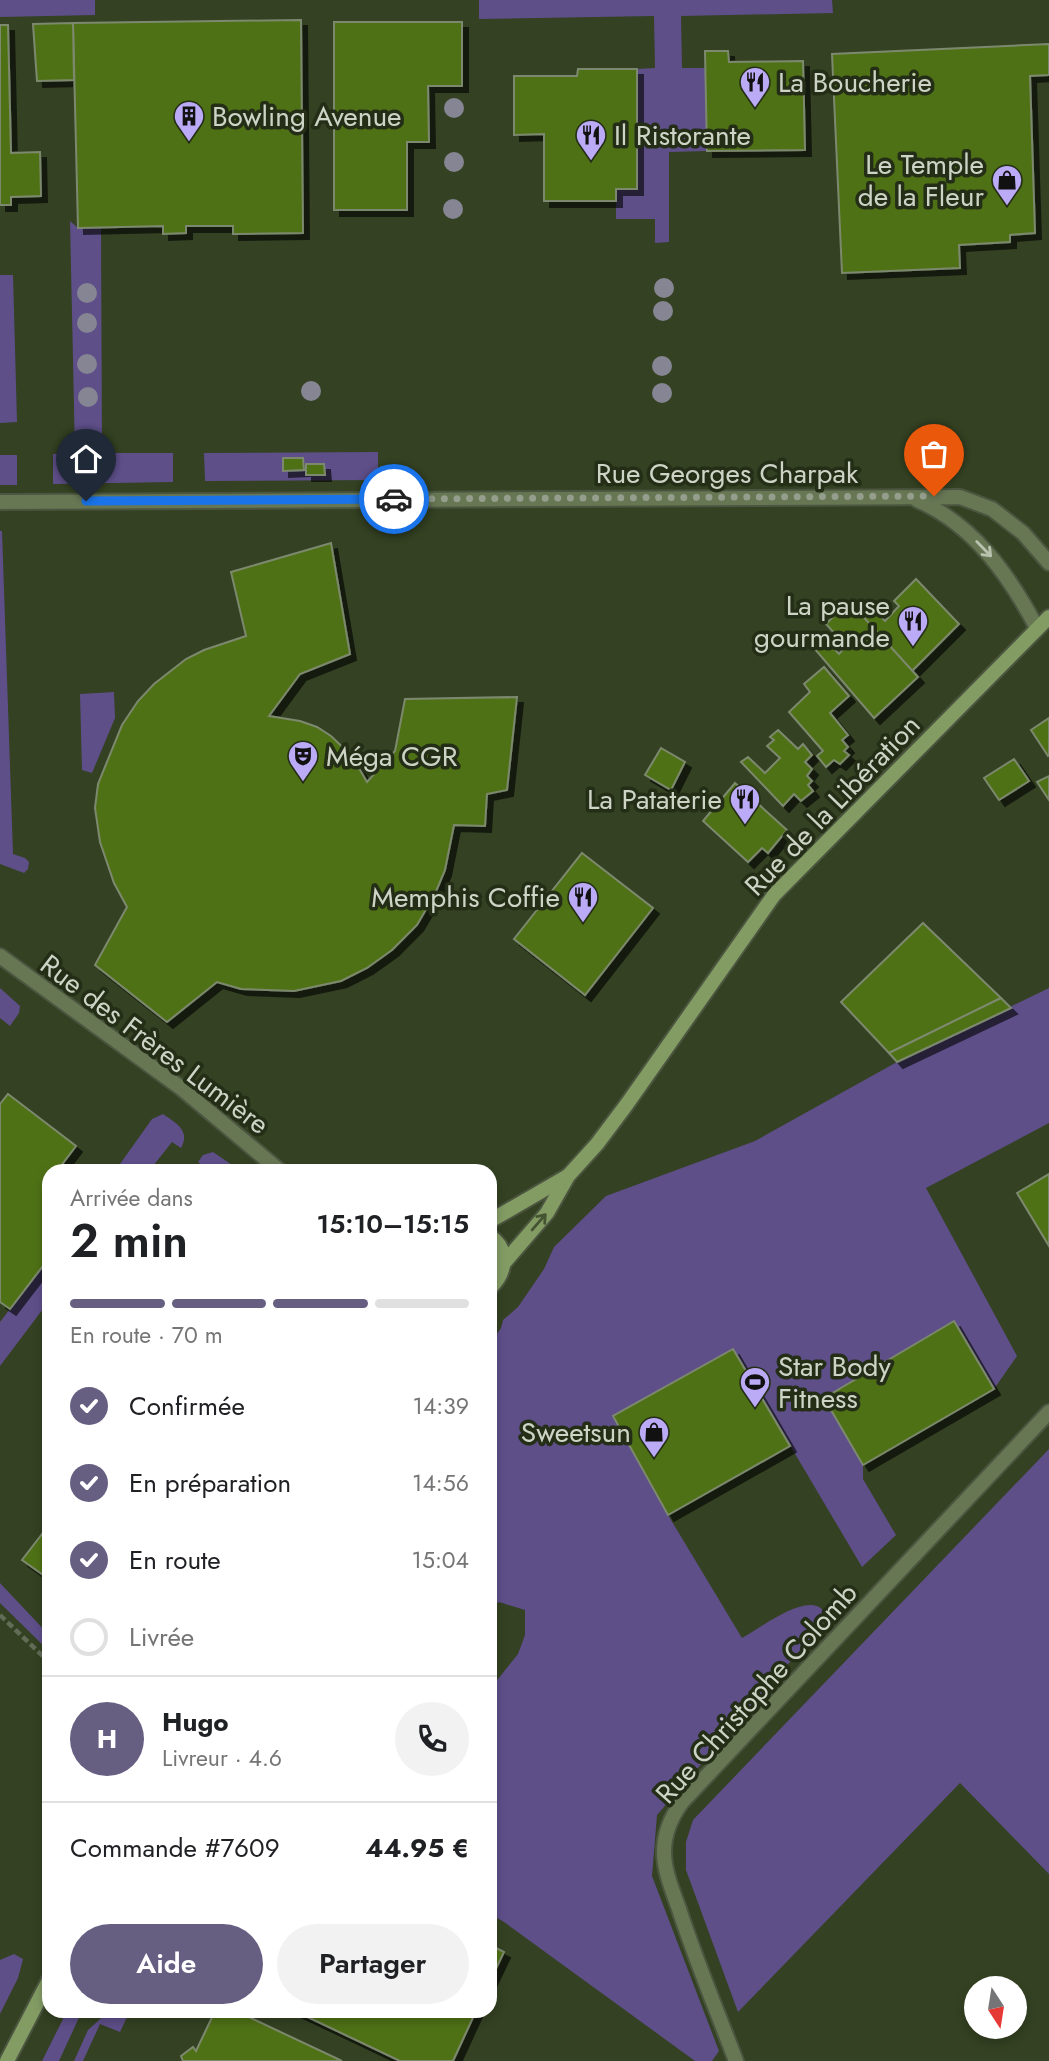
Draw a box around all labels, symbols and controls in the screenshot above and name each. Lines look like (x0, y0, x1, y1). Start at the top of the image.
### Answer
place label: La Boucherie (778, 62, 932, 103)
restaurant icon: La Boucherie (738, 65, 772, 109)
place label: Bowling Avenue (212, 96, 402, 137)
building icon: Bowling Avenue (172, 99, 206, 143)
place label: Il Ristorante (614, 115, 751, 156)
restaurant icon: Il Ristorante (574, 118, 608, 162)
place label: Le Temple de la Fleur (858, 144, 984, 217)
shop icon: Le Temple de la Fleur (990, 163, 1024, 207)
pin (904, 424, 964, 496)
pin (56, 429, 116, 501)
icon: bag (915, 435, 953, 473)
icon: home (67, 440, 105, 478)
street label: Rue Georges Charpak (596, 453, 859, 494)
courier (359, 464, 429, 534)
icon: car (375, 480, 413, 518)
one-way arrow (975, 540, 992, 557)
place label: La pause gourmande (754, 585, 890, 658)
restaurant icon: La pause gourmande (896, 604, 930, 648)
street label: Rue de la Libération (735, 706, 930, 905)
place label: Méga CGR (326, 736, 458, 777)
theatre icon: Méga CGR (286, 739, 320, 783)
place label: La Pataterie (587, 779, 722, 820)
restaurant icon: La Pataterie (728, 782, 762, 826)
place label: Memphis Coffie (371, 877, 560, 918)
restaurant icon: Memphis Coffie (566, 880, 600, 924)
street label: Rue des Frères Lumière (32, 945, 278, 1144)
text: Arrivée dans (70, 1181, 193, 1215)
text: 15:10–15:15 (316, 1205, 469, 1243)
text: 2 min (70, 1208, 188, 1274)
one-way arrow (531, 1213, 547, 1231)
text: En route · 70 m (70, 1318, 223, 1352)
place label: Star Body Fitness (778, 1346, 891, 1419)
sports icon: Star Body Fitness (738, 1365, 772, 1409)
icon: check (70, 1387, 108, 1425)
text: Confirmée (129, 1387, 245, 1425)
text: 14:39 (413, 1389, 469, 1423)
place label: Sweetsun (521, 1412, 631, 1453)
shop icon: Sweetsun (637, 1415, 671, 1459)
icon: check (70, 1464, 108, 1502)
text: En préparation (129, 1464, 291, 1502)
text: 14:56 (412, 1466, 469, 1500)
icon: check (70, 1541, 108, 1579)
text: En route (129, 1541, 221, 1579)
text: 15:04 (412, 1543, 469, 1577)
street label: Rue Christophe Colomb (646, 1574, 867, 1813)
text: Livrée (129, 1618, 194, 1656)
button: phone (395, 1702, 469, 1776)
text: Hugo (162, 1703, 229, 1741)
text: H (97, 1720, 117, 1758)
text: Livreur · 4.6 (162, 1741, 282, 1775)
text: Commande #7609 (70, 1829, 280, 1867)
text: 44.95 € (365, 1829, 469, 1867)
button: Aide (70, 1924, 263, 2004)
button: Partager (277, 1924, 469, 2004)
north arrow (964, 1976, 1027, 2039)
map controls (964, 1976, 1027, 2039)

